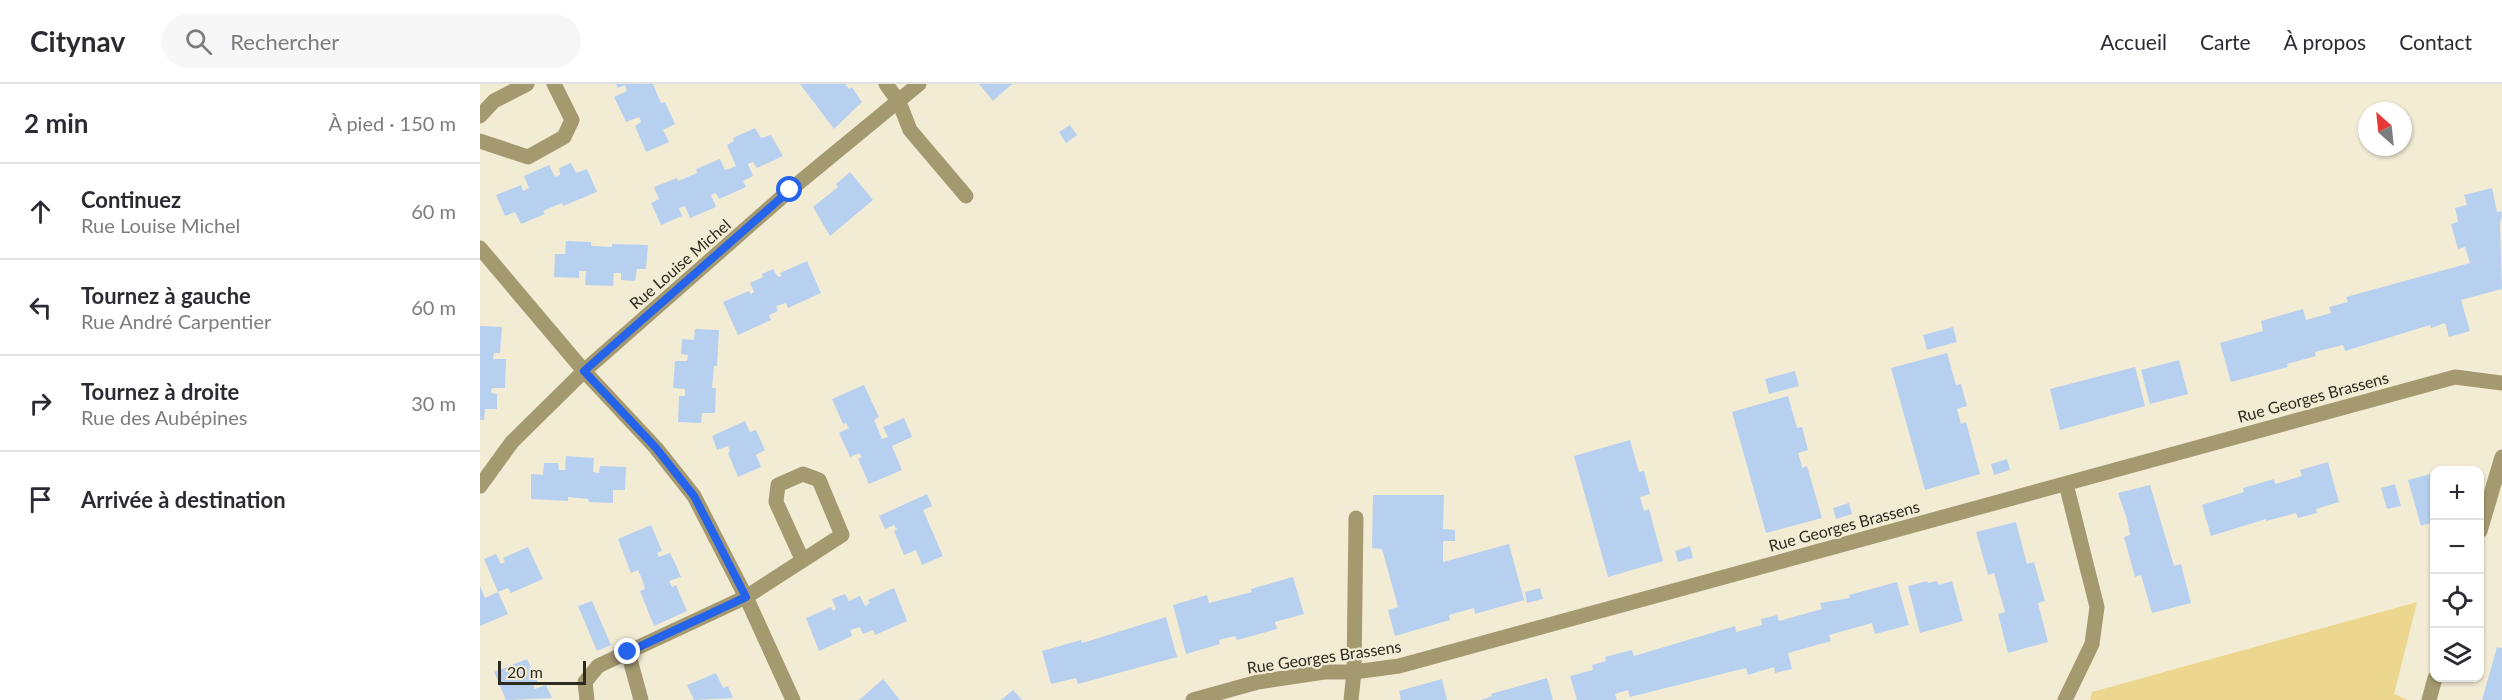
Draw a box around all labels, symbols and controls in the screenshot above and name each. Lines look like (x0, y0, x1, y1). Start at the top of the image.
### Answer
search box (161, 14, 581, 68)
text: Citynav (30, 24, 125, 58)
icon: search (182, 25, 215, 58)
text: Rechercher (230, 28, 339, 55)
text: Accueil (2100, 29, 2167, 54)
text: Carte (2200, 29, 2251, 54)
text: À propos (2284, 29, 2366, 54)
text: Contact (2399, 29, 2472, 54)
north arrow (2358, 102, 2412, 156)
text: 2 min (24, 107, 88, 139)
text: À pied · 150 m (328, 111, 456, 135)
route start (776, 176, 802, 202)
text: Continuez (81, 186, 181, 213)
icon: ahead (24, 195, 57, 228)
text: 60 m (411, 199, 456, 223)
text: Rue Louise Michel (81, 213, 240, 237)
street label: Rue Louise Michel (625, 215, 734, 313)
text: Tournez à gauche (81, 282, 251, 309)
icon: left (24, 291, 57, 324)
text: 60 m (411, 295, 456, 319)
text: Rue André Carpentier (81, 309, 271, 333)
street label: Rue Georges Brassens (2235, 367, 2391, 426)
text: Tournez à droite (81, 378, 239, 405)
icon: right (24, 387, 57, 420)
text: 30 m (411, 391, 456, 415)
text: Rue des Aubépines (81, 405, 247, 429)
map controls (2430, 466, 2484, 682)
button: + (2430, 466, 2484, 520)
icon: arrive (24, 483, 57, 516)
text: Arrivée à destination (81, 486, 286, 513)
street label: Rue Georges Brassens (1766, 496, 1922, 555)
button: − (2430, 520, 2484, 574)
button: locate (2430, 574, 2484, 628)
button: layers (2430, 628, 2484, 682)
street label: Rue Georges Brassens (1246, 636, 1402, 677)
route end (614, 638, 640, 664)
scale bar (498, 658, 586, 686)
text: 20 m (507, 662, 543, 681)

